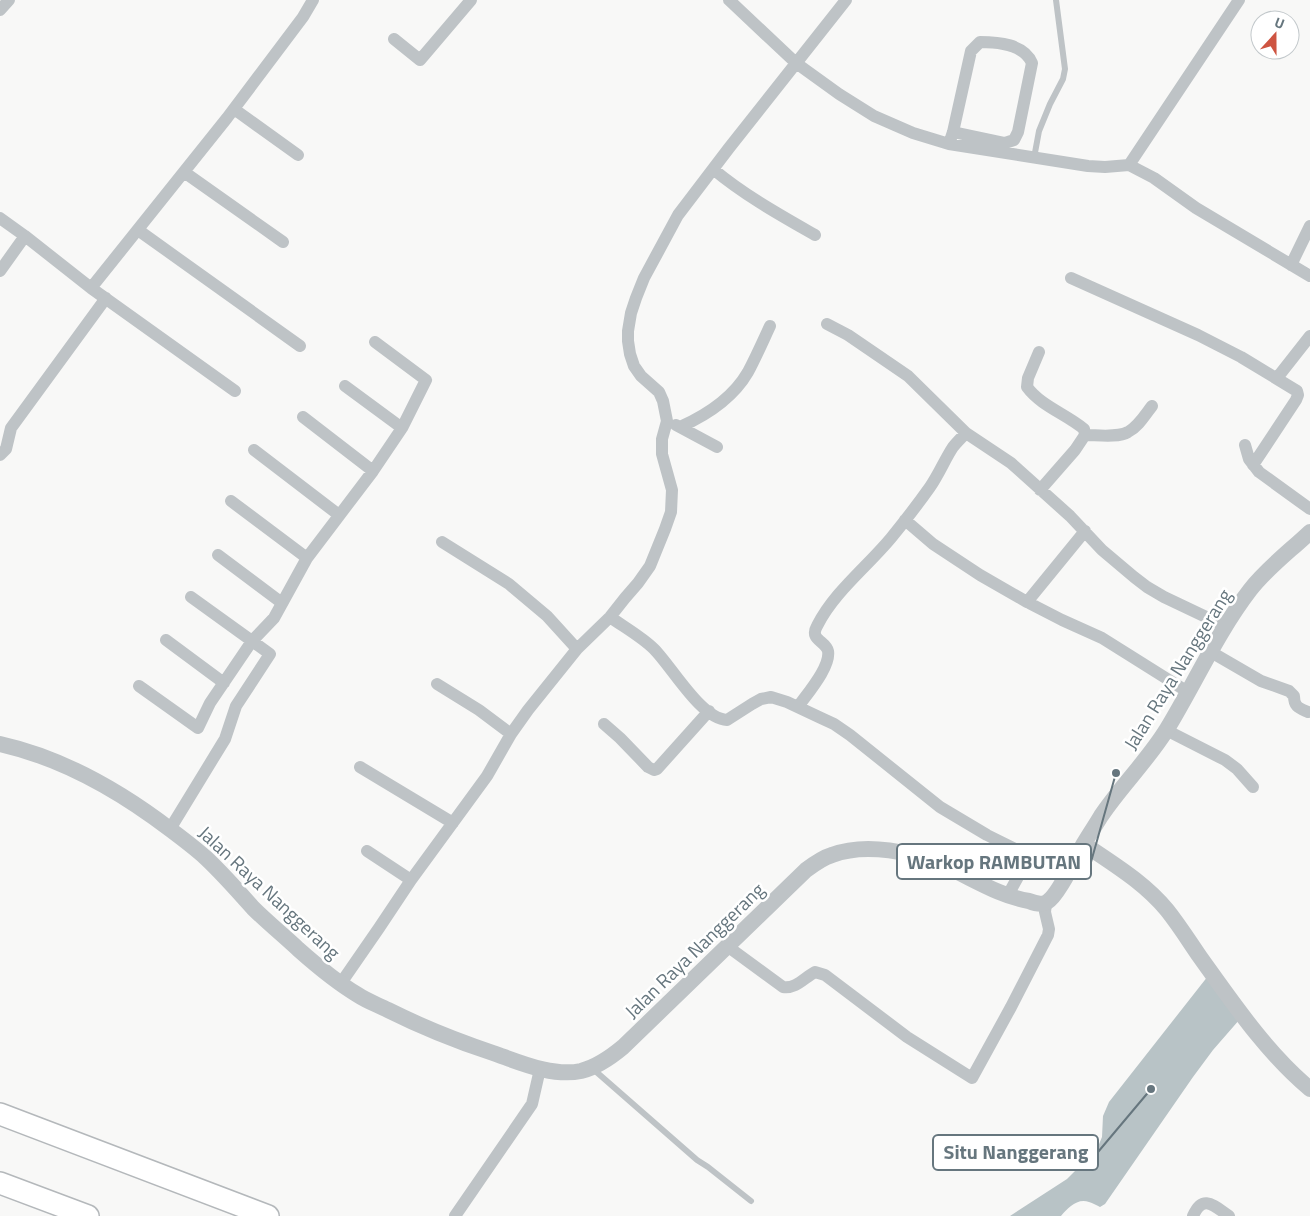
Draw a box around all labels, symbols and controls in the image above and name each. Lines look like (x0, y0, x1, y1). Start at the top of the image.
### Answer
north arrow (1250, 10, 1300, 60)
text: U (1272, 11, 1288, 34)
street label: Jalan Raya Nanggerang (1116, 583, 1238, 755)
street label: Jalan Raya Nanggerang (193, 818, 348, 966)
callout: Warkop RAMBUTAN (897, 844, 1091, 879)
text: Warkop RAMBUTAN (907, 846, 1081, 877)
street label: Jalan Raya Nanggerang (617, 875, 771, 1025)
callout: Situ Nanggerang (933, 1135, 1098, 1170)
text: Situ Nanggerang (944, 1136, 1089, 1167)

